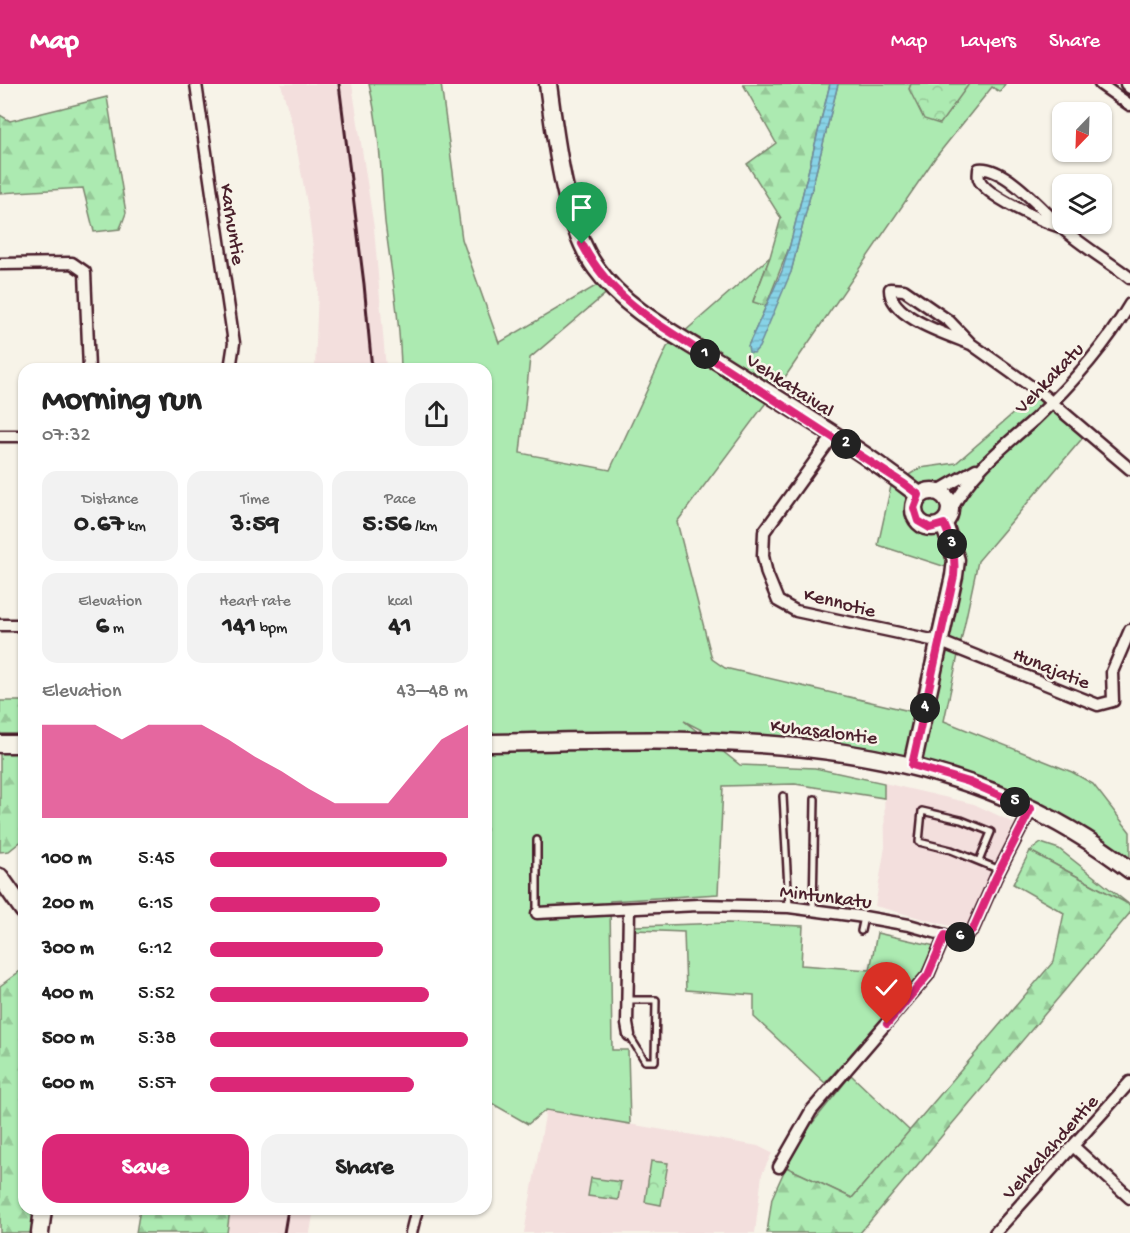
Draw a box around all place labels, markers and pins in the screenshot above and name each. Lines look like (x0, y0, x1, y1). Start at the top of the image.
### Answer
pin (556, 182, 607, 244)
pin: 1 (690, 339, 720, 369)
pin: 2 (831, 429, 861, 459)
pin: 3 (937, 529, 967, 559)
pin: 4 (910, 693, 940, 723)
pin: 5 (1000, 787, 1030, 817)
pin: 6 (945, 922, 975, 952)
pin (861, 962, 912, 1024)

